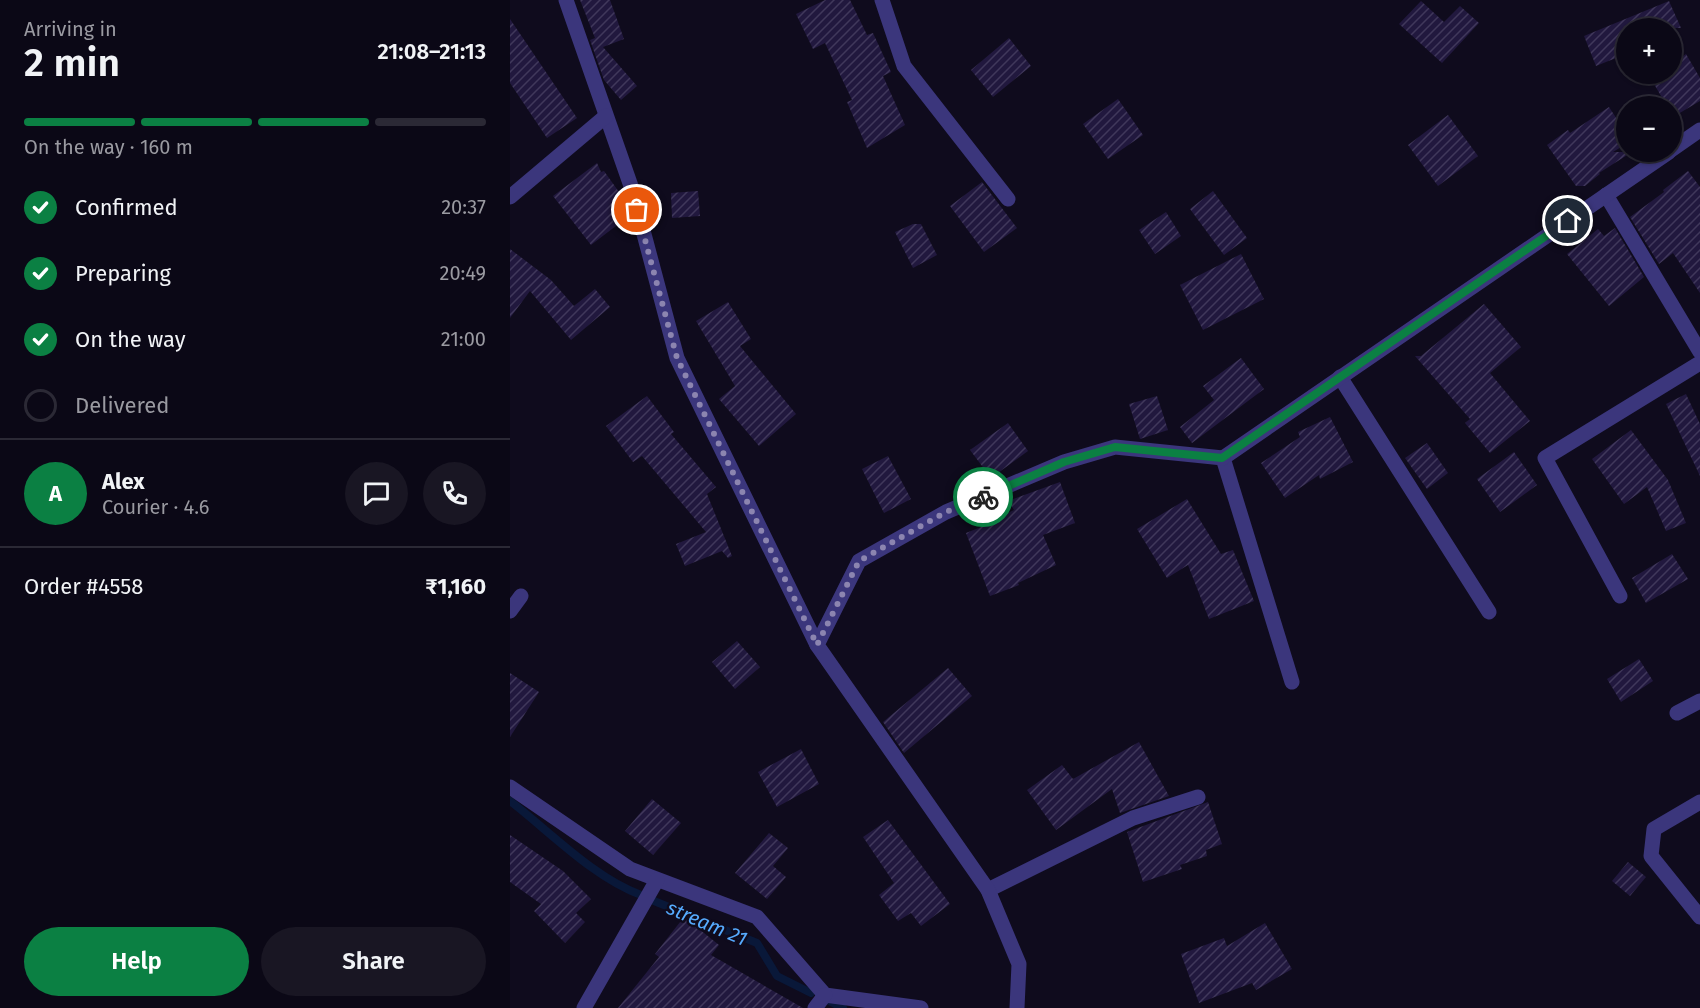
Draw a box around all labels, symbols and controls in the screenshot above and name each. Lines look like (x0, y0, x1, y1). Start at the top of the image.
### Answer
text: Arriving in (24, 17, 117, 41)
map controls (1616, 18, 1682, 162)
button: + (1616, 18, 1682, 84)
text: 21:08–21:13 (378, 38, 486, 65)
text: 2 min (24, 40, 120, 86)
button: − (1616, 96, 1682, 162)
text: On the way · 160 m (24, 135, 193, 159)
pin (611, 184, 662, 235)
icon: check (24, 191, 57, 224)
icon: bag (620, 193, 653, 226)
text: Confirmed (75, 194, 178, 221)
text: 20:37 (441, 195, 486, 219)
pin (1542, 195, 1593, 246)
icon: home (1551, 204, 1584, 237)
icon: check (24, 257, 57, 290)
text: Preparing (75, 260, 171, 287)
text: 20:49 (440, 261, 486, 285)
icon: check (24, 323, 57, 356)
text: On the way (75, 326, 186, 353)
text: 21:00 (441, 327, 486, 351)
text: Delivered (75, 392, 170, 419)
button: chat (345, 462, 408, 525)
button: phone (423, 462, 486, 525)
courier (953, 467, 1013, 527)
text: Alex (102, 468, 145, 495)
text: A (49, 480, 62, 507)
icon: bike (967, 481, 1000, 514)
text: Courier · 4.6 (102, 495, 209, 519)
text: Order #4558 (24, 573, 143, 600)
text: ₹1,160 (425, 573, 486, 600)
water label: stream 21 (662, 895, 751, 951)
button: Help (24, 927, 249, 996)
button: Share (261, 927, 486, 996)

